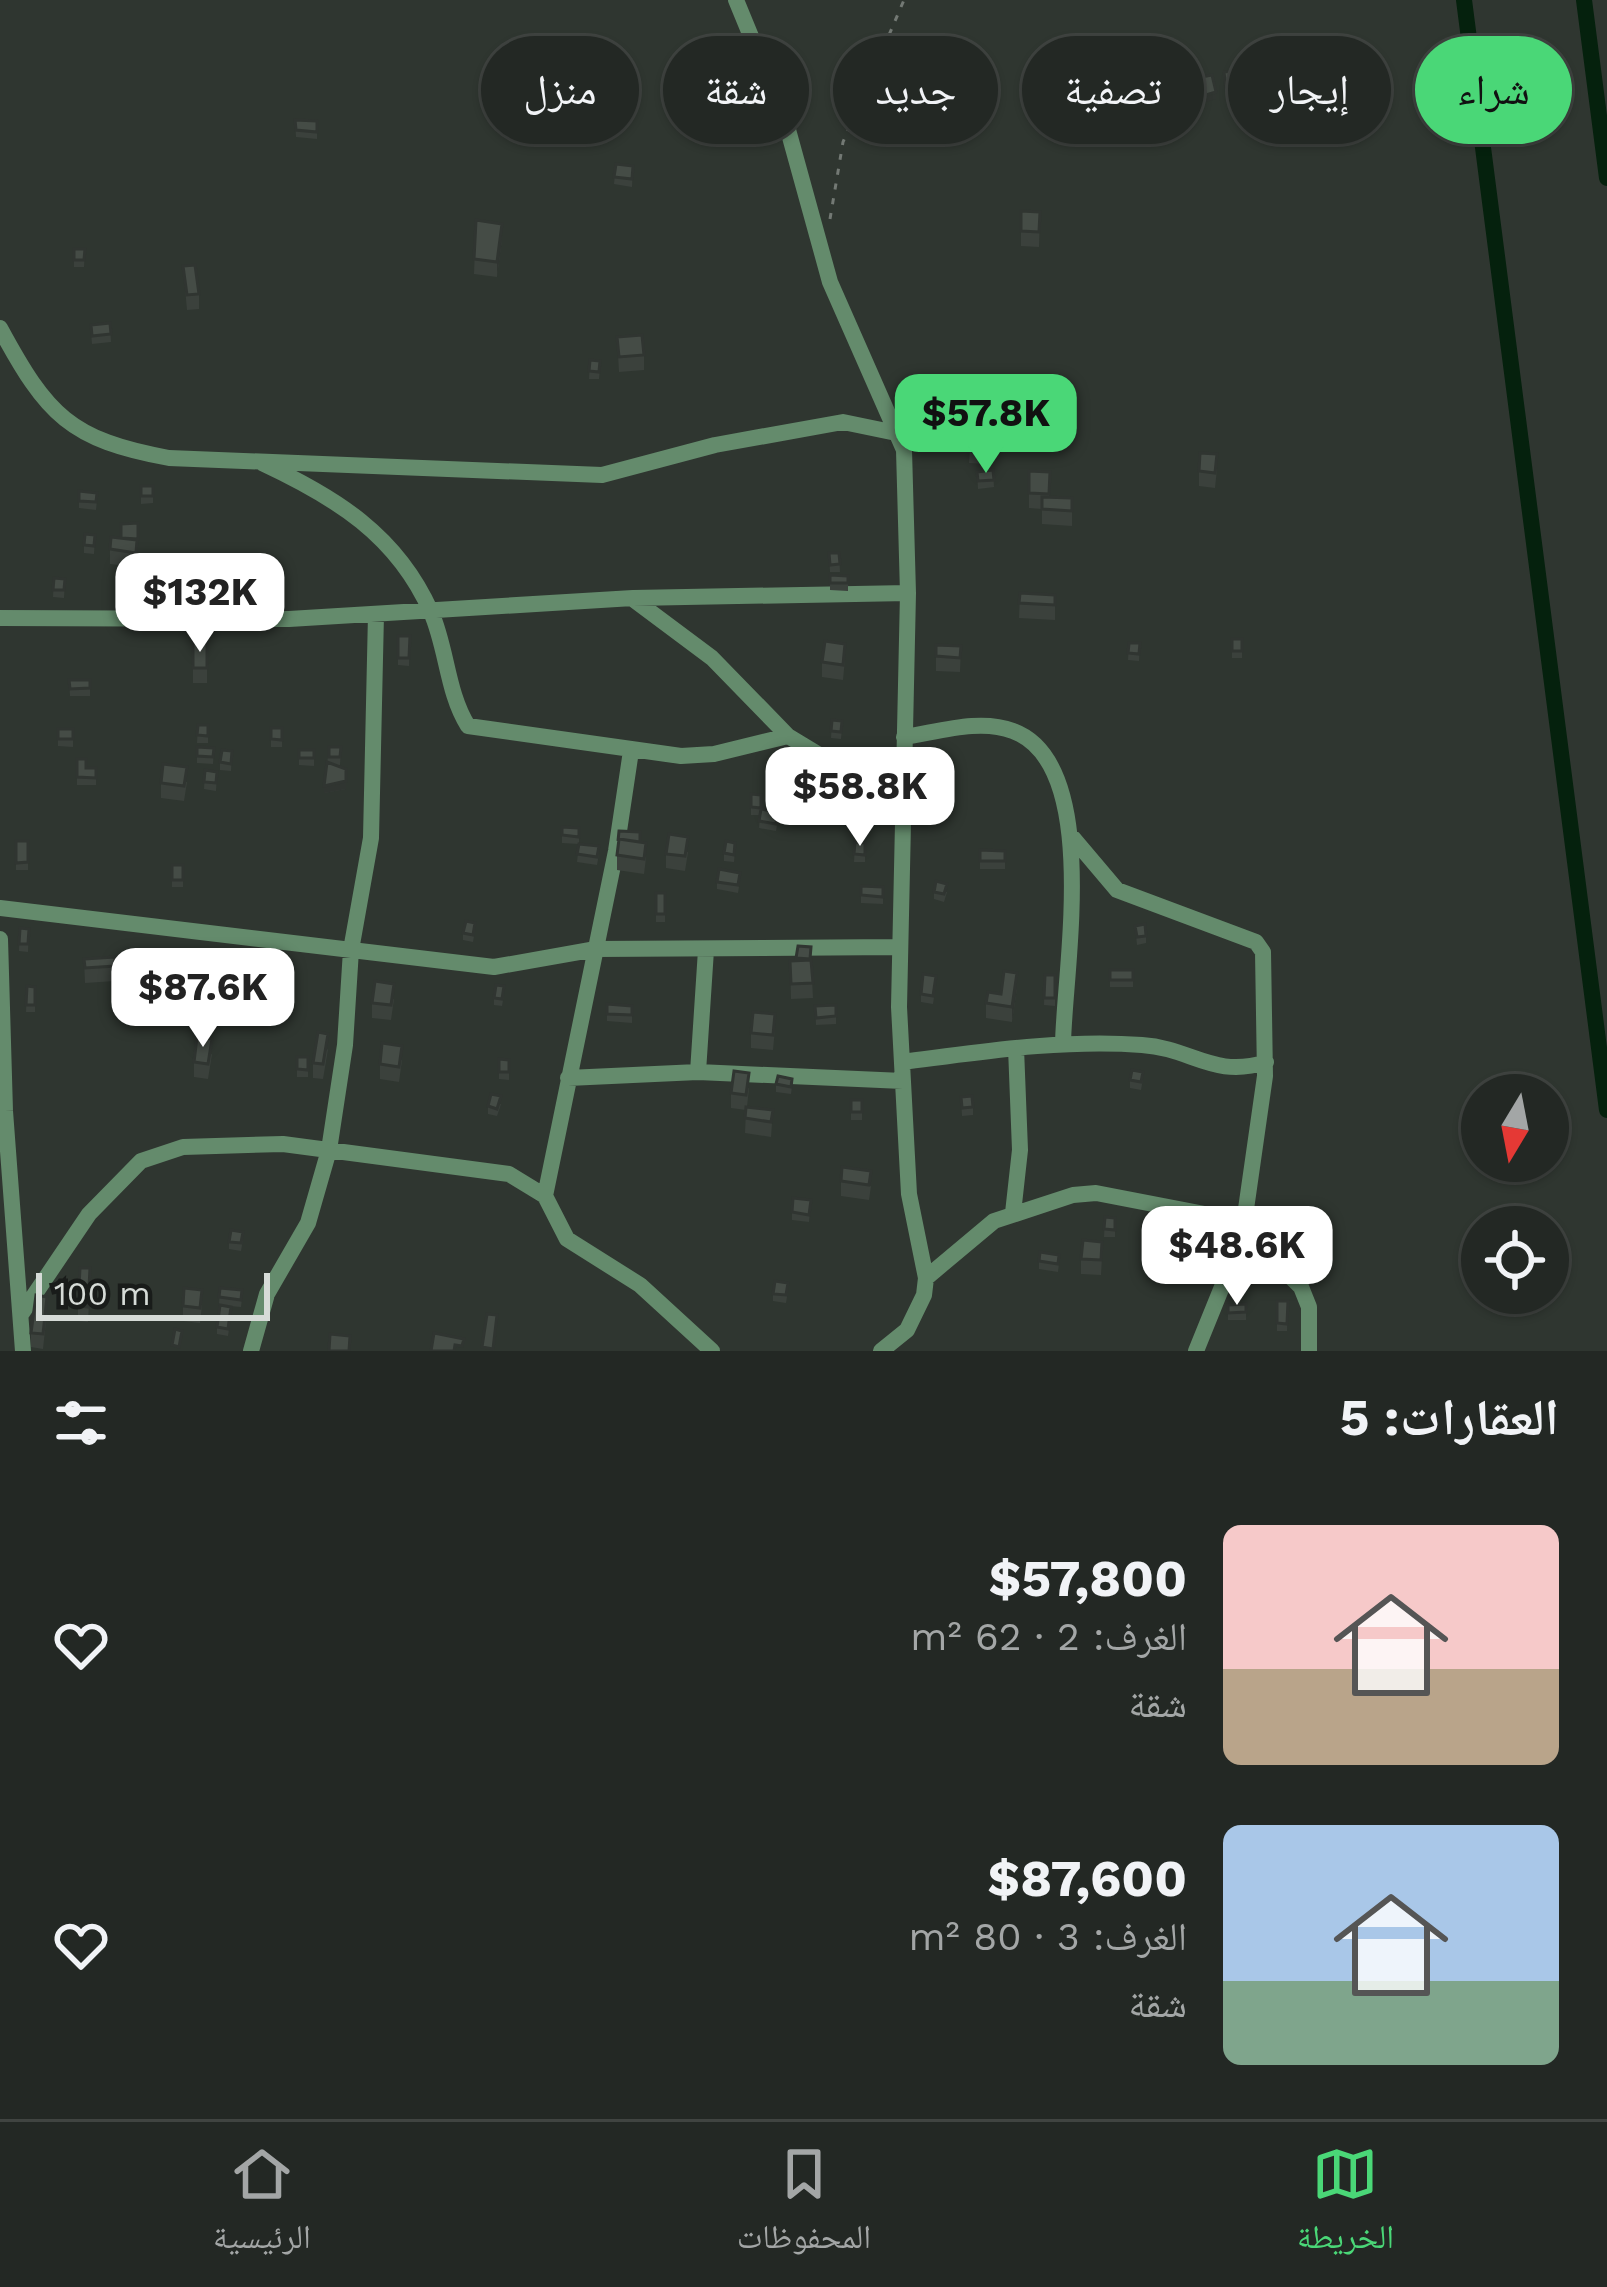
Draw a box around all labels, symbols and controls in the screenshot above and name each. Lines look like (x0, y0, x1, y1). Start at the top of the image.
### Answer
chip: منزل (481, 36, 639, 144)
chip: شقة (663, 36, 809, 144)
chip: جديد (833, 36, 998, 144)
chip: تصفية (1022, 36, 1204, 144)
chip: إيجار (1228, 36, 1391, 144)
chip: شراء (1415, 36, 1572, 144)
pin: $57.8K (888, 374, 1084, 476)
text: $57.8K (922, 390, 1050, 435)
pin: $132K (116, 553, 284, 655)
text: $132K (142, 569, 258, 614)
pin: $58.8K (762, 747, 958, 849)
text: $58.8K (793, 763, 927, 808)
pin: $87.6K (105, 948, 301, 1050)
text: $87.6K (138, 964, 268, 1009)
north arrow (1461, 1074, 1569, 1182)
map controls (1461, 1074, 1569, 1314)
pin: $48.6K (1139, 1206, 1335, 1308)
button: locate (1461, 1206, 1569, 1314)
text: $48.6K (1169, 1222, 1305, 1267)
scale bar (36, 1267, 270, 1320)
text: 100 m (54, 1274, 151, 1313)
text: العقارات: 5 (1340, 1388, 1559, 1447)
icon: filters (48, 1390, 114, 1456)
text: $57,800 (989, 1549, 1187, 1608)
icon: home (1319, 1573, 1463, 1717)
icon: heart (48, 1612, 114, 1678)
text: الغرف: 2 · 62 m² (910, 1614, 1187, 1659)
text: شقة (1129, 1681, 1187, 1726)
text: $87,600 (988, 1849, 1187, 1908)
icon: home (1319, 1873, 1463, 2017)
icon: heart (48, 1912, 114, 1978)
text: الغرف: 3 · 80 m² (908, 1914, 1187, 1959)
text: شقة (1129, 1981, 1187, 2026)
tab: الرئيسية (213, 2141, 311, 2269)
tab: المحفوظات (737, 2141, 871, 2269)
tab: الخريطة (1297, 2141, 1394, 2269)

